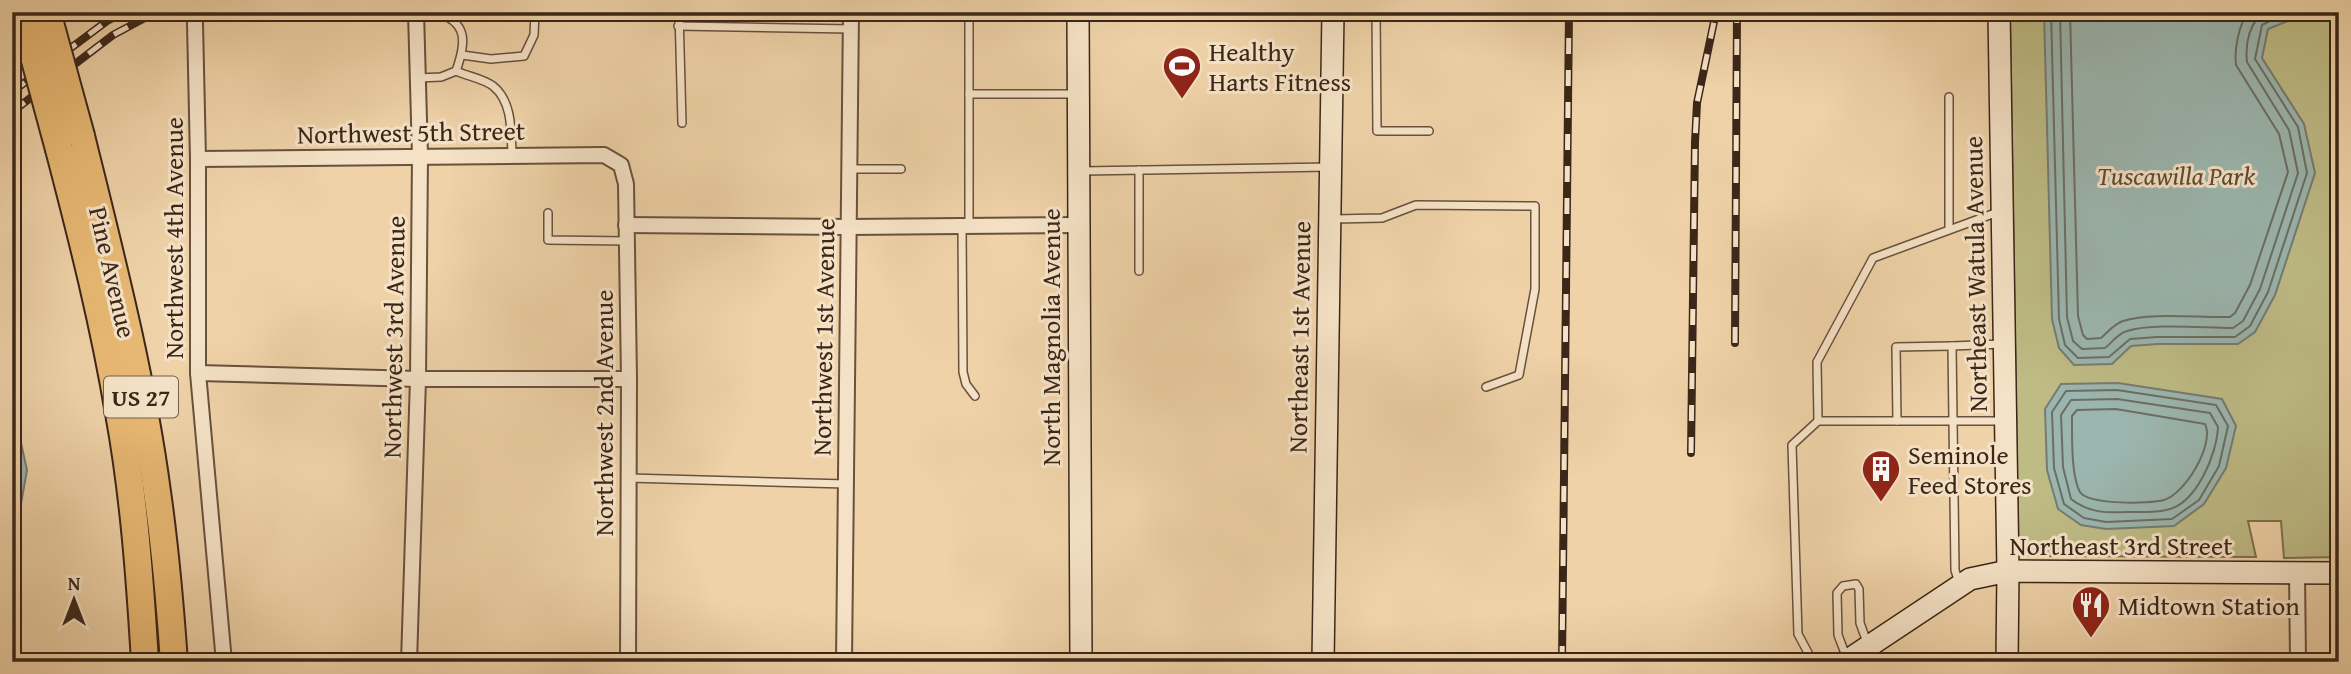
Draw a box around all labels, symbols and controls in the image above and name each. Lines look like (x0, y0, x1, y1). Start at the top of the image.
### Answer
place label: Healthy Harts Fitness (1209, 32, 1351, 101)
sports icon: Healthy Harts Fitness (1161, 45, 1203, 100)
street label: Northwest 5th Street (297, 111, 525, 153)
street label: Northwest 4th Avenue (154, 117, 193, 359)
street label: Northeast Watula Avenue (1953, 136, 1997, 412)
park label: Tuscawilla Park (2097, 156, 2255, 195)
street label: Pine Avenue (79, 202, 147, 342)
street label: North Magnolia Avenue (1031, 208, 1070, 466)
street label: Northwest 3rd Avenue (371, 215, 415, 459)
street label: Northwest 1st Avenue (801, 218, 845, 456)
street label: Northeast 1st Avenue (1277, 221, 1321, 453)
street label: Northwest 2nd Avenue (584, 290, 623, 536)
road number: US 27 (104, 376, 178, 418)
place label: Seminole Feed Stores (1908, 435, 2032, 504)
building icon: Seminole Feed Stores (1860, 448, 1902, 503)
street label: Northeast 3rd Street (2010, 526, 2232, 565)
north arrow (38, 566, 108, 636)
text: N (68, 569, 81, 597)
restaurant icon: Midtown Station (2070, 584, 2112, 639)
place label: Midtown Station (2118, 586, 2300, 625)

